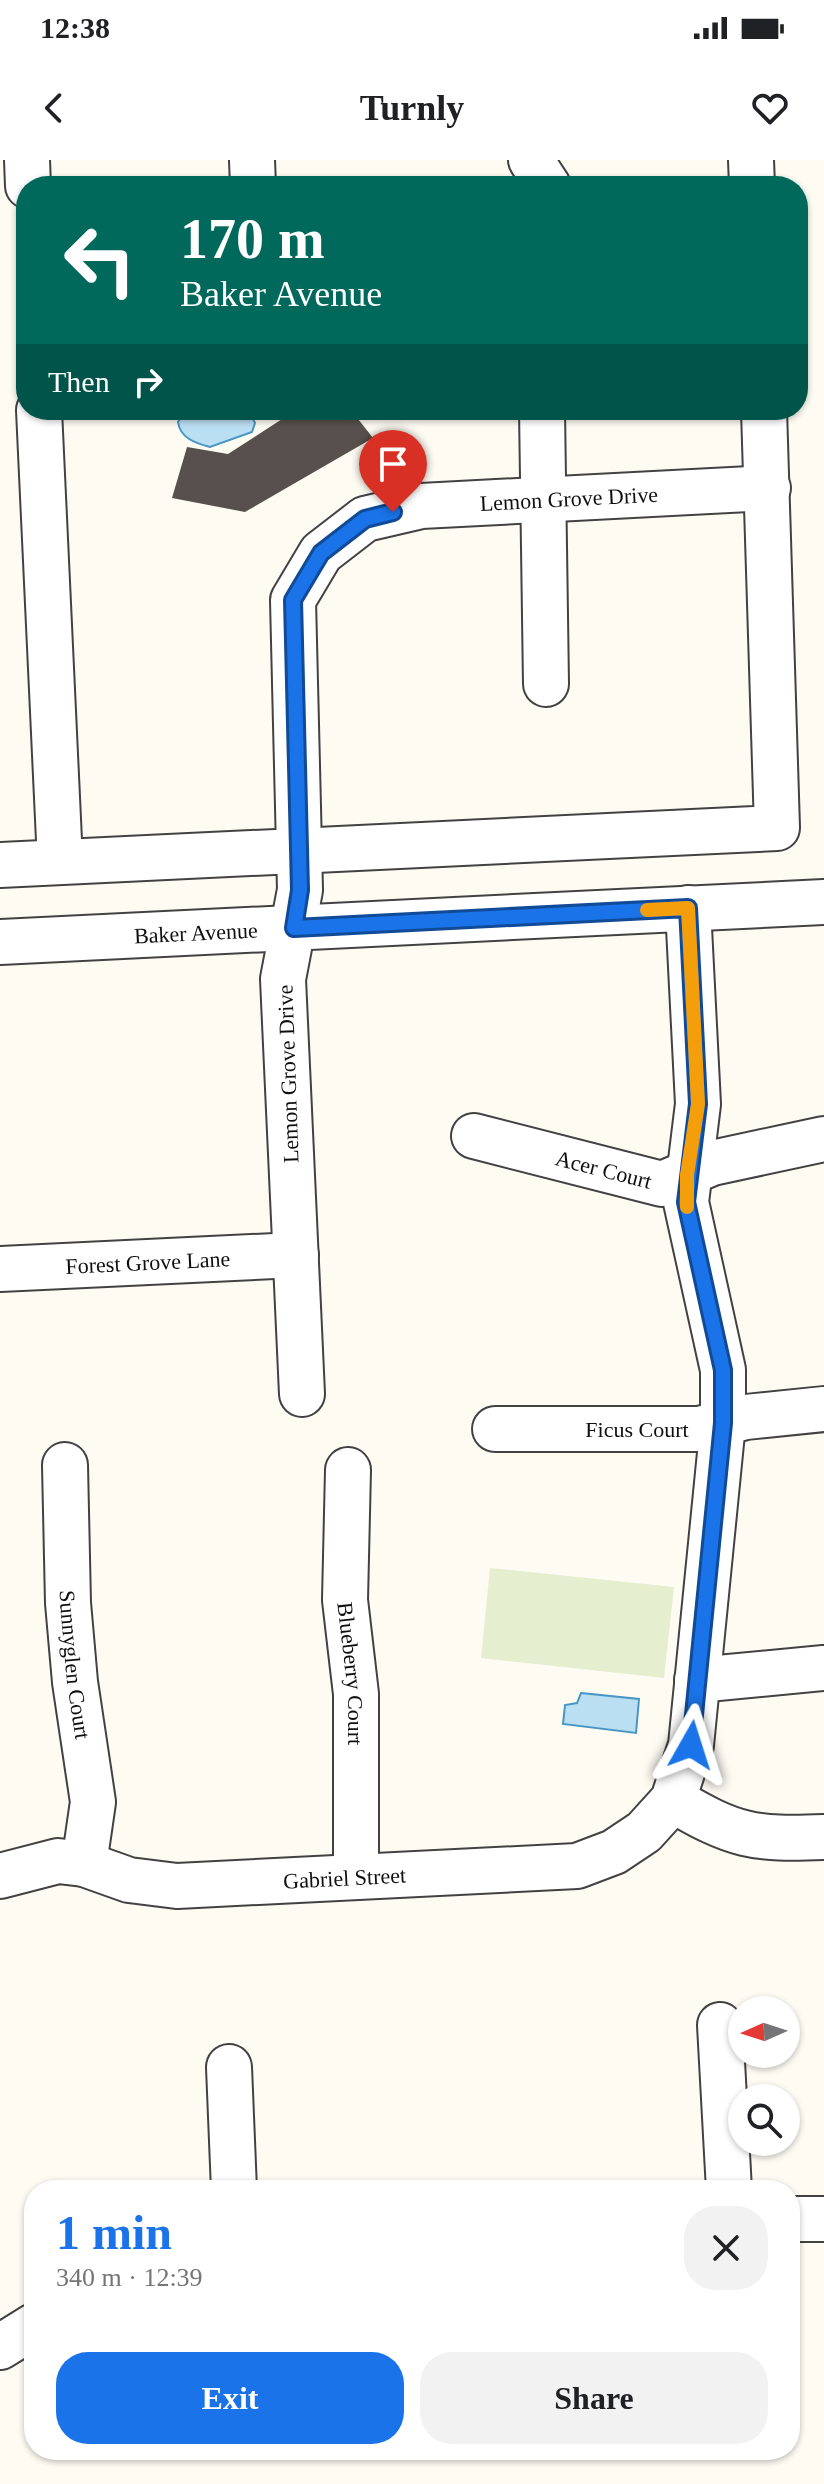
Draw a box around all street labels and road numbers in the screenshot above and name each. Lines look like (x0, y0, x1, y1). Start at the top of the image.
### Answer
street label: Lemon Grove Drive (479, 481, 659, 515)
street label: Baker Avenue (133, 917, 258, 948)
street label: Lemon Grove Drive (272, 984, 304, 1164)
street label: Acer Court (553, 1145, 655, 1193)
street label: Forest Grove Lane (65, 1246, 231, 1278)
street label: Ficus Court (585, 1417, 689, 1442)
street label: Sunnyglen Court (55, 1590, 96, 1741)
street label: Blueberry Court (333, 1601, 369, 1745)
street label: Gabriel Street (283, 1862, 407, 1893)

